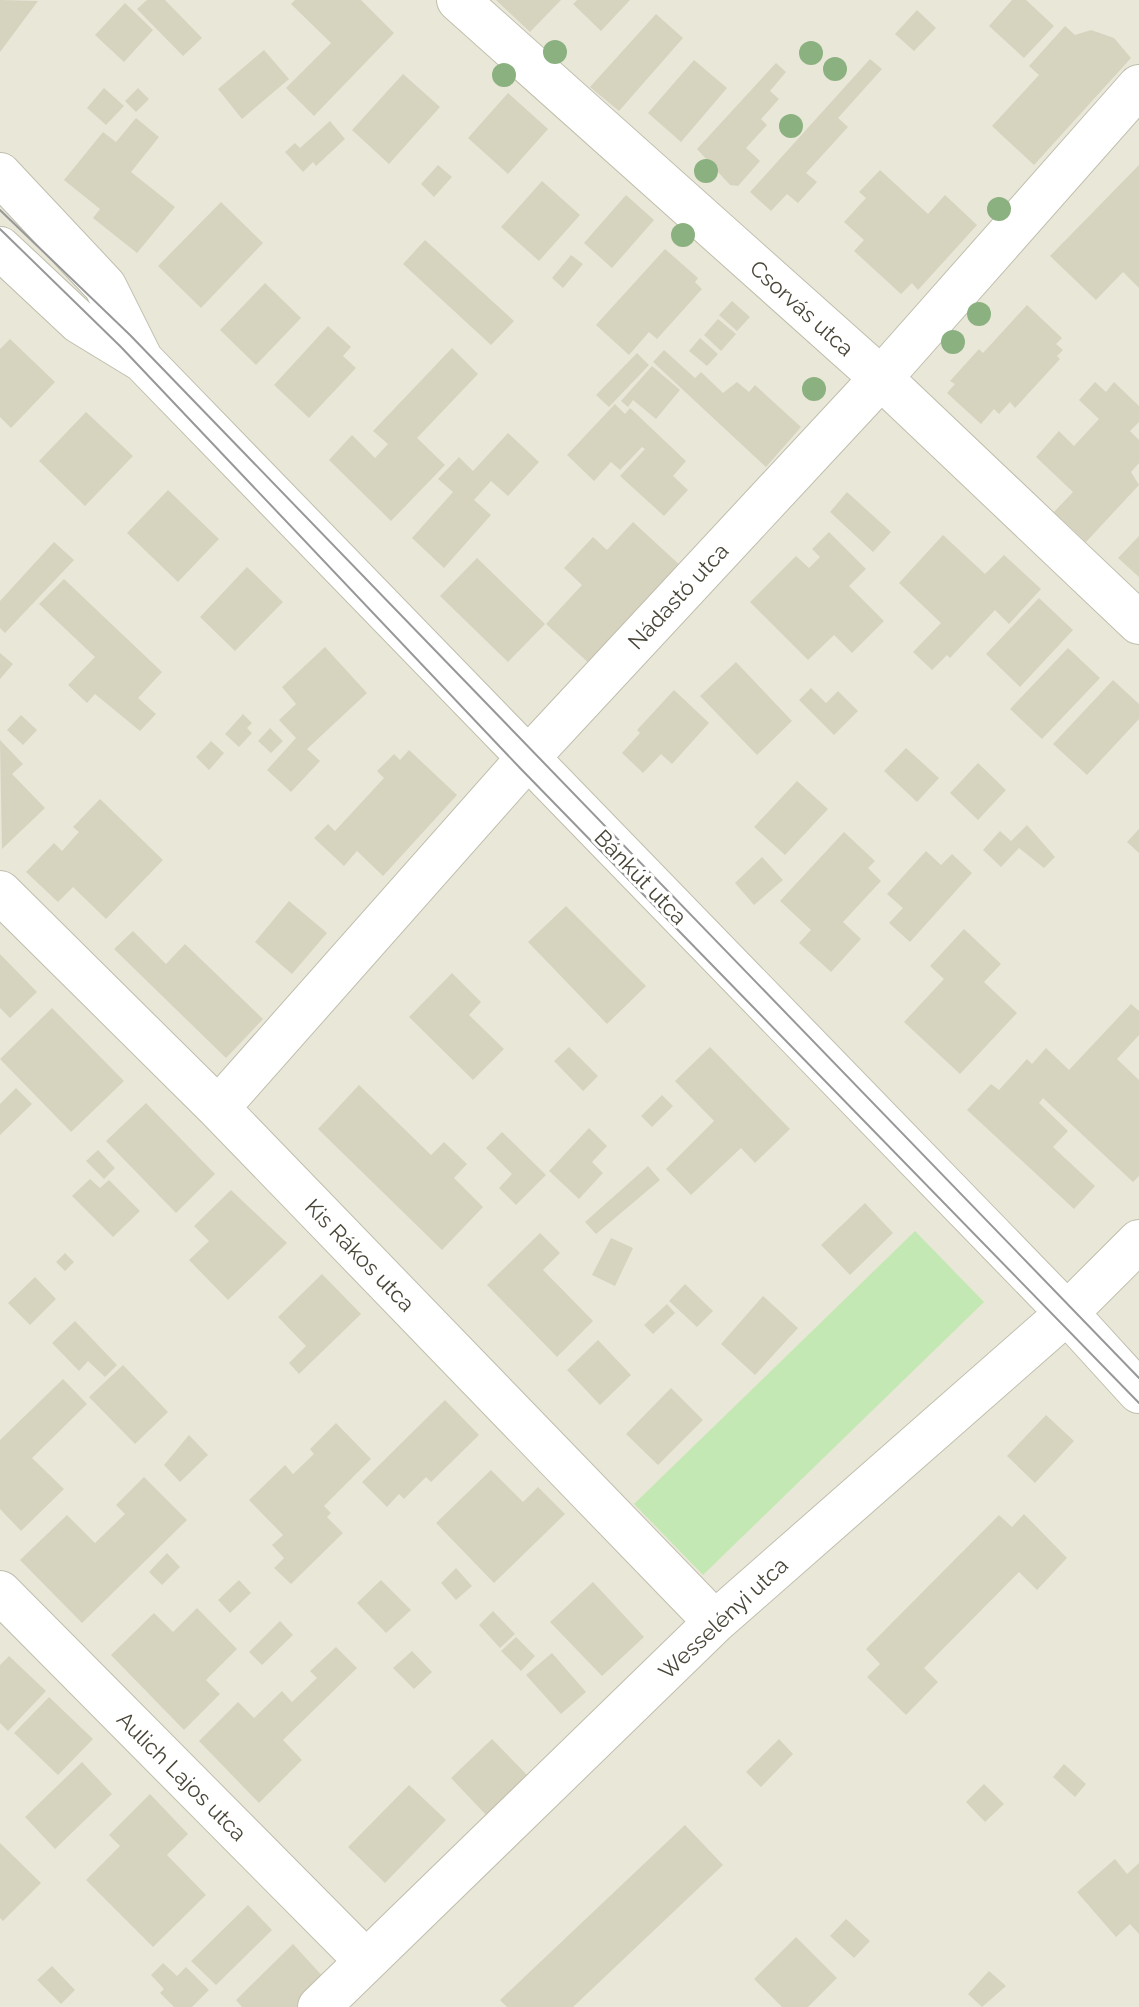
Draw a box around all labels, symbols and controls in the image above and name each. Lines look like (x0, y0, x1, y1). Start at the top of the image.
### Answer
street label: Csorvás utca (745, 255, 859, 361)
street label: Nádastó utca (622, 538, 734, 654)
street label: Bánkút utca (589, 824, 693, 930)
street label: Kis Rákos utca (300, 1193, 420, 1317)
street label: Wesselényi utca (653, 1552, 793, 1684)
street label: Aulich Lajos utca (112, 1706, 252, 1846)

